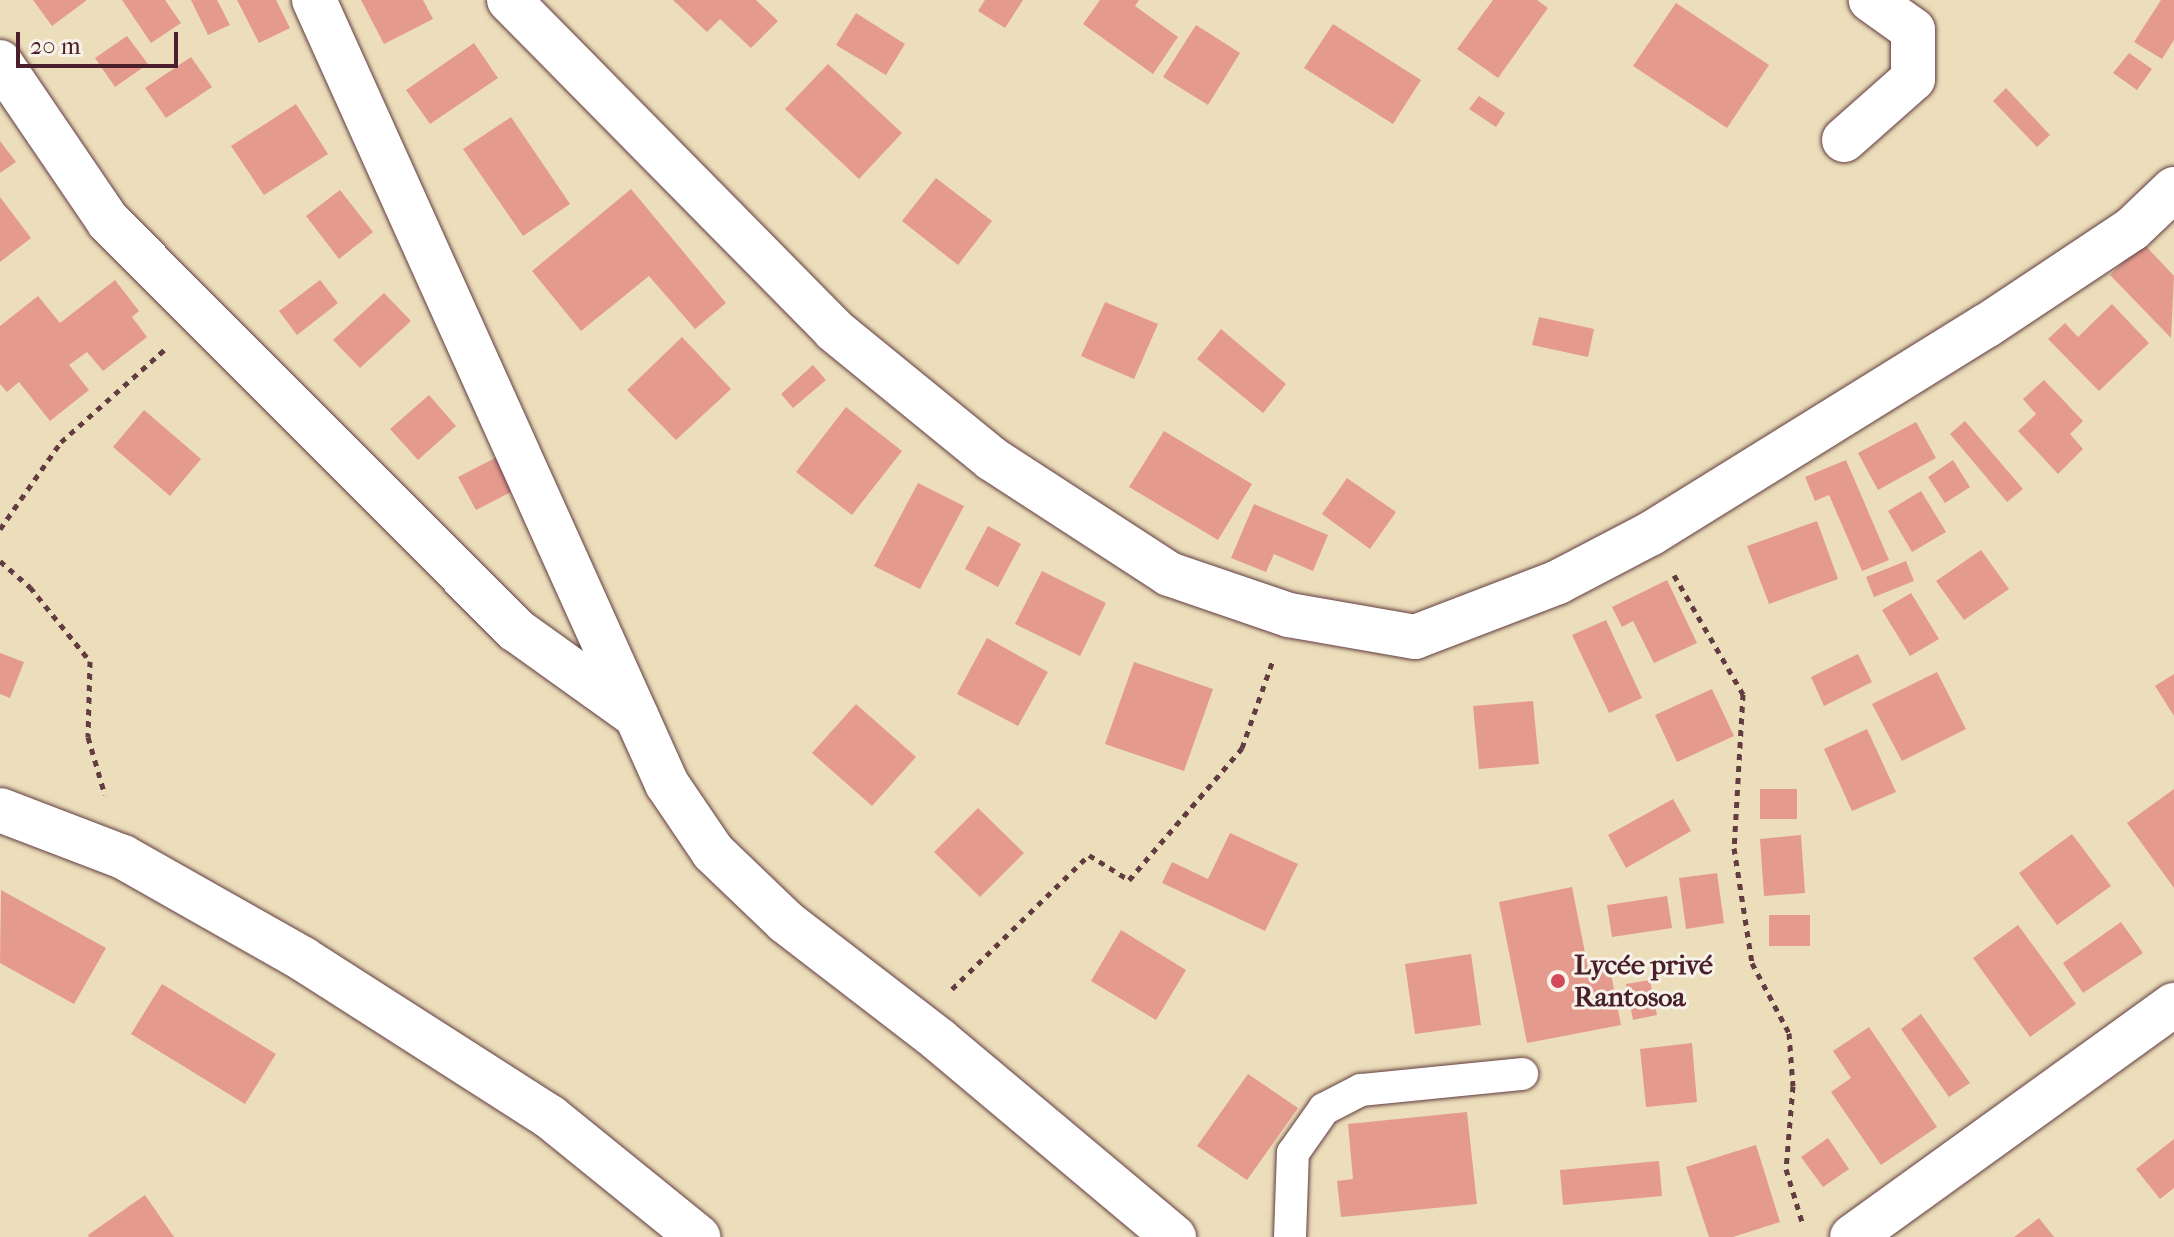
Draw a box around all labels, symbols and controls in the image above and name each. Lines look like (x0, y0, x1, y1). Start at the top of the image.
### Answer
scale bar (20, 16, 182, 66)
text: 20 m (30, 32, 81, 60)
place label: Lycée privé Rantosoa (1574, 948, 1713, 1014)
marker: Lycée privé Rantosoa (1549, 972, 1567, 990)

